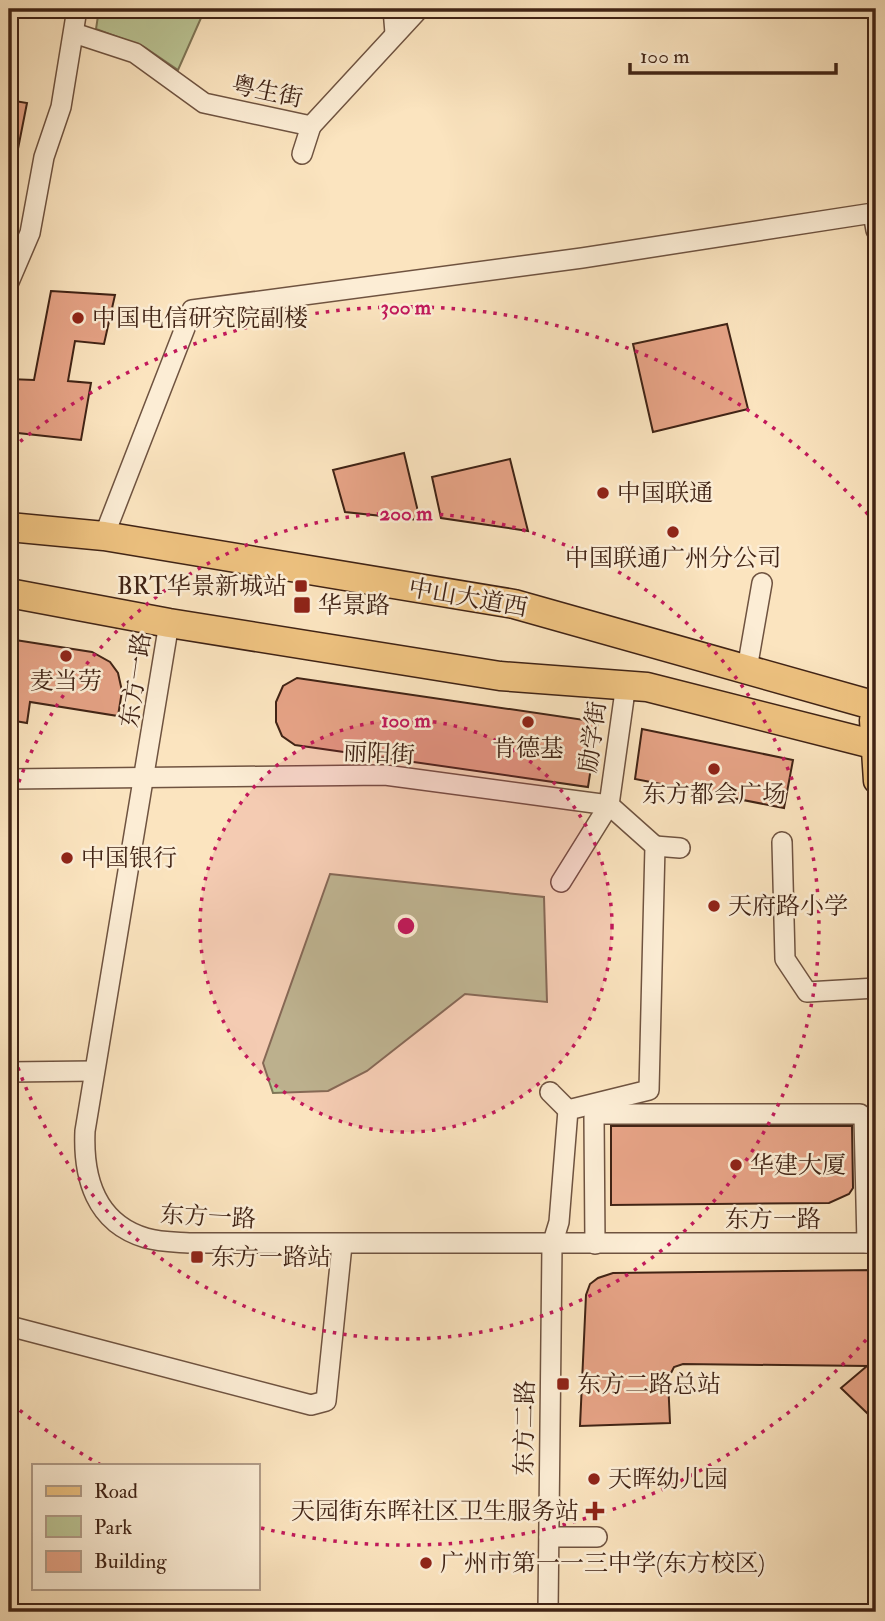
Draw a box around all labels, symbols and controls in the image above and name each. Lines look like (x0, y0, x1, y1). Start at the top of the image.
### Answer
scale bar (630, 32, 836, 76)
text: 100 m (640, 43, 690, 70)
street label: 粤生街 (229, 69, 305, 115)
text: 300 m (381, 294, 432, 321)
place label: 中国电信研究院副楼 (92, 303, 308, 334)
marker: 中国电信研究院副楼 (70, 310, 86, 326)
place label: 中国联通 (617, 478, 713, 509)
marker: 中国联通 (595, 485, 611, 501)
text: 200 m (380, 500, 433, 527)
marker: 中国联通广州分公司 (665, 524, 681, 540)
place label: 中国联通广州分公司 (565, 543, 781, 574)
place label: BRT华景新城站 (117, 571, 287, 602)
street label: 中山大道西 (406, 572, 530, 624)
marker: BRT华景新城站 (293, 578, 309, 594)
place label: 华景路 (318, 590, 390, 621)
marker: 华景路 (292, 595, 312, 615)
street label: 东方一路 (114, 630, 158, 730)
marker: 麦当劳 (58, 648, 74, 664)
place label: 麦当劳 (30, 666, 102, 697)
street label: 励学街 (573, 699, 613, 775)
text: 100 m (381, 707, 432, 734)
marker: 肯德基 (520, 714, 536, 730)
place label: 肯德基 (492, 733, 564, 764)
street label: 丽阳街 (342, 737, 416, 771)
marker: 东方都会广场 (706, 761, 722, 777)
place label: 东方都会广场 (642, 779, 786, 810)
place label: 中国银行 (81, 843, 177, 874)
marker: 中国银行 (59, 850, 75, 866)
place label: 天府路小学 (728, 891, 848, 922)
marker: 天府路小学 (706, 898, 722, 914)
centre of rings (394, 914, 418, 938)
place label: 华建大厦 (750, 1150, 846, 1181)
marker: 华建大厦 (728, 1157, 744, 1173)
street label: 东方一路 (159, 1199, 257, 1235)
street label: 东方一路 (725, 1204, 821, 1235)
place label: 东方一路站 (211, 1242, 331, 1273)
marker: 东方一路站 (189, 1249, 205, 1265)
place label: 东方二路总站 (577, 1369, 721, 1400)
marker: 东方二路总站 (555, 1376, 571, 1392)
street label: 东方二路 (509, 1380, 541, 1476)
legend (32, 1464, 259, 1590)
place label: 天晖幼儿园 (608, 1464, 728, 1495)
marker: 天晖幼儿园 (586, 1471, 602, 1487)
text: Road (94, 1478, 139, 1505)
place label: 天园街东晖社区卫生服务站 (291, 1496, 579, 1527)
marker: 天园街东晖社区卫生服务站 (585, 1501, 605, 1521)
text: Park (94, 1514, 132, 1541)
text: Building (94, 1548, 167, 1575)
place label: 广州市第一一三中学(东方校区) (440, 1548, 765, 1579)
marker: 广州市第一一三中学(东方校区) (418, 1555, 434, 1571)

